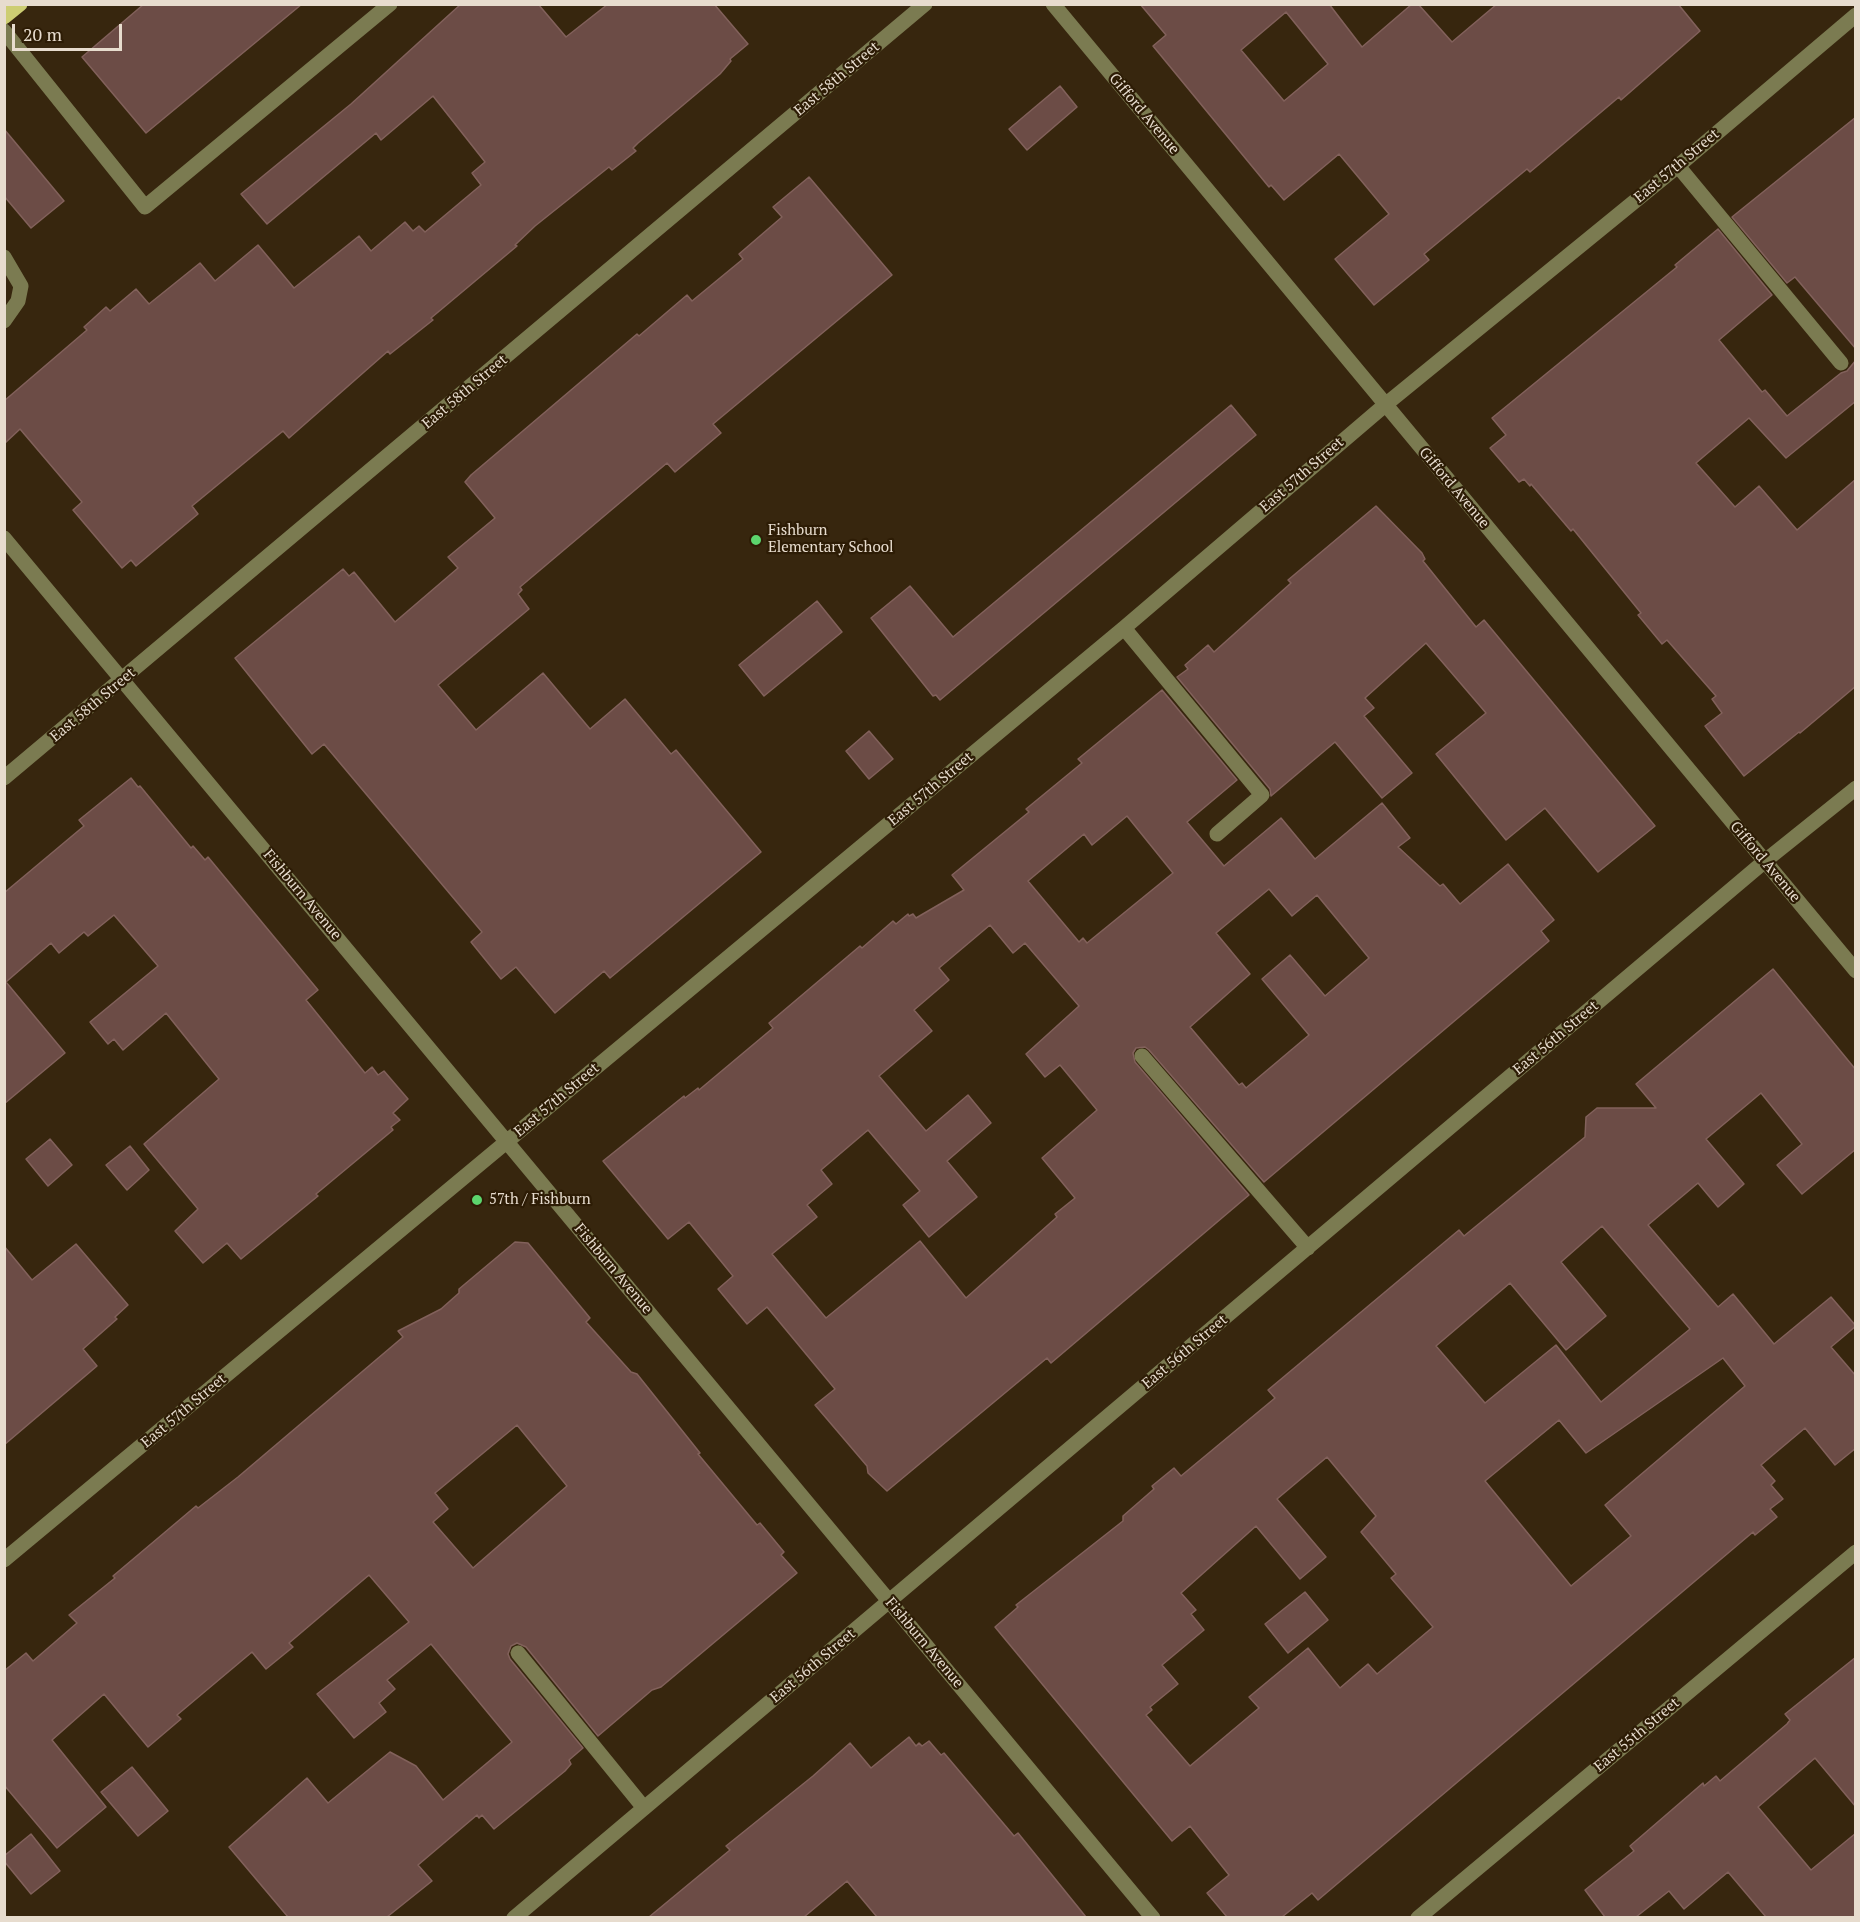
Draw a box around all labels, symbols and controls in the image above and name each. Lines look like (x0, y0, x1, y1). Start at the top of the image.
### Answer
scale bar (15, 12, 124, 50)
text: 20 m (23, 22, 62, 46)
street label: East 58th Street (791, 38, 883, 120)
street label: Gifford Avenue (1105, 70, 1183, 158)
street label: East 57th Street (1631, 125, 1723, 207)
street label: East 58th Street (419, 351, 511, 433)
street label: East 57th Street (1256, 434, 1348, 516)
street label: Gifford Avenue (1415, 444, 1493, 532)
place label: Fishburn Elementary School (768, 522, 894, 557)
marker: Fishburn Elementary School (749, 533, 763, 547)
street label: East 58th Street (47, 664, 139, 746)
street label: East 57th Street (885, 748, 977, 830)
street label: Gifford Avenue (1726, 818, 1804, 906)
street label: Fishburn Avenue (259, 846, 345, 944)
street label: East 56th Street (1510, 997, 1602, 1079)
street label: East 57th Street (511, 1059, 603, 1141)
place label: 57th / Fishburn (489, 1191, 591, 1209)
marker: 57th / Fishburn (470, 1193, 484, 1207)
street label: Fishburn Avenue (570, 1220, 656, 1318)
street label: East 56th Street (1139, 1311, 1231, 1393)
street label: East 57th Street (138, 1370, 230, 1452)
street label: Fishburn Avenue (881, 1594, 967, 1692)
street label: East 56th Street (767, 1625, 859, 1707)
street label: East 55th Street (1591, 1694, 1683, 1776)

